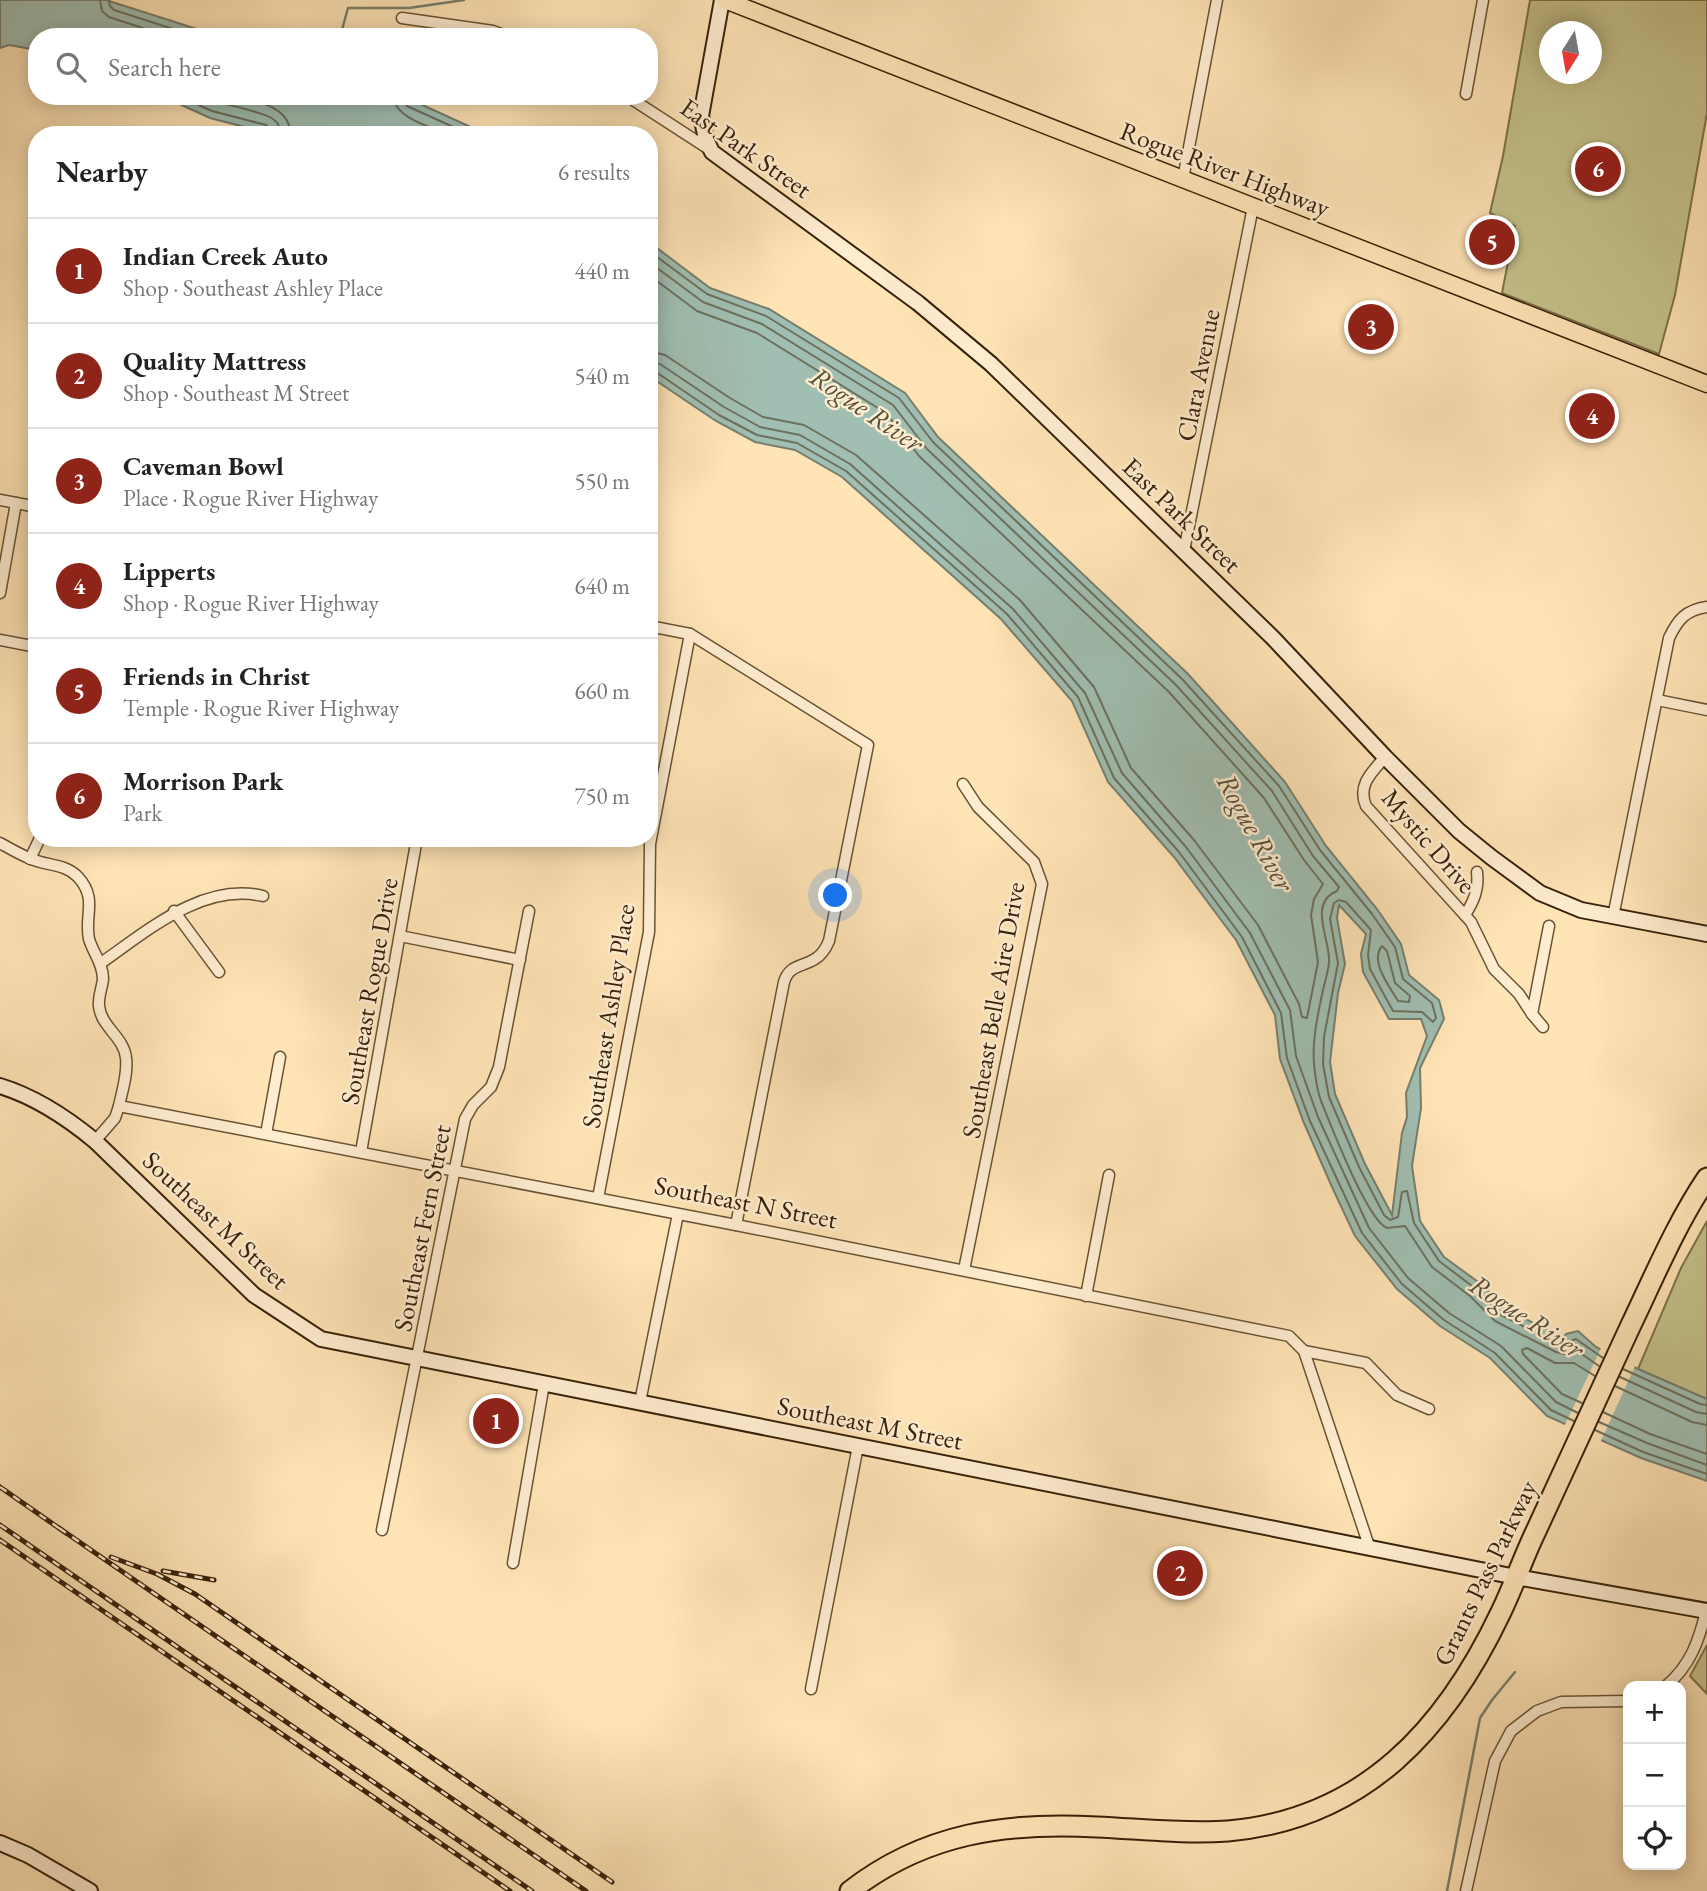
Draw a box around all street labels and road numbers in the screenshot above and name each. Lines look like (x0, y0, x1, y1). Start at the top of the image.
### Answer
street label: East Park Street (674, 90, 818, 206)
street label: Rogue River Highway (1115, 113, 1335, 225)
street label: Clara Avenue (1169, 306, 1227, 444)
street label: East Park Street (1115, 450, 1249, 580)
street label: Mystic Drive (1374, 782, 1484, 900)
street label: Southeast Rogue Drive (332, 875, 406, 1107)
street label: Southeast Belle Aire Drive (954, 879, 1032, 1141)
street label: Southeast Ashley Place (573, 902, 643, 1130)
street label: Southeast Fern Street (385, 1122, 459, 1334)
street label: Southeast M Street (136, 1143, 296, 1297)
street label: Southeast N Street (652, 1168, 840, 1236)
street label: Southeast M Street (774, 1388, 966, 1458)
street label: Grants Pass Parkway (1425, 1474, 1545, 1671)

